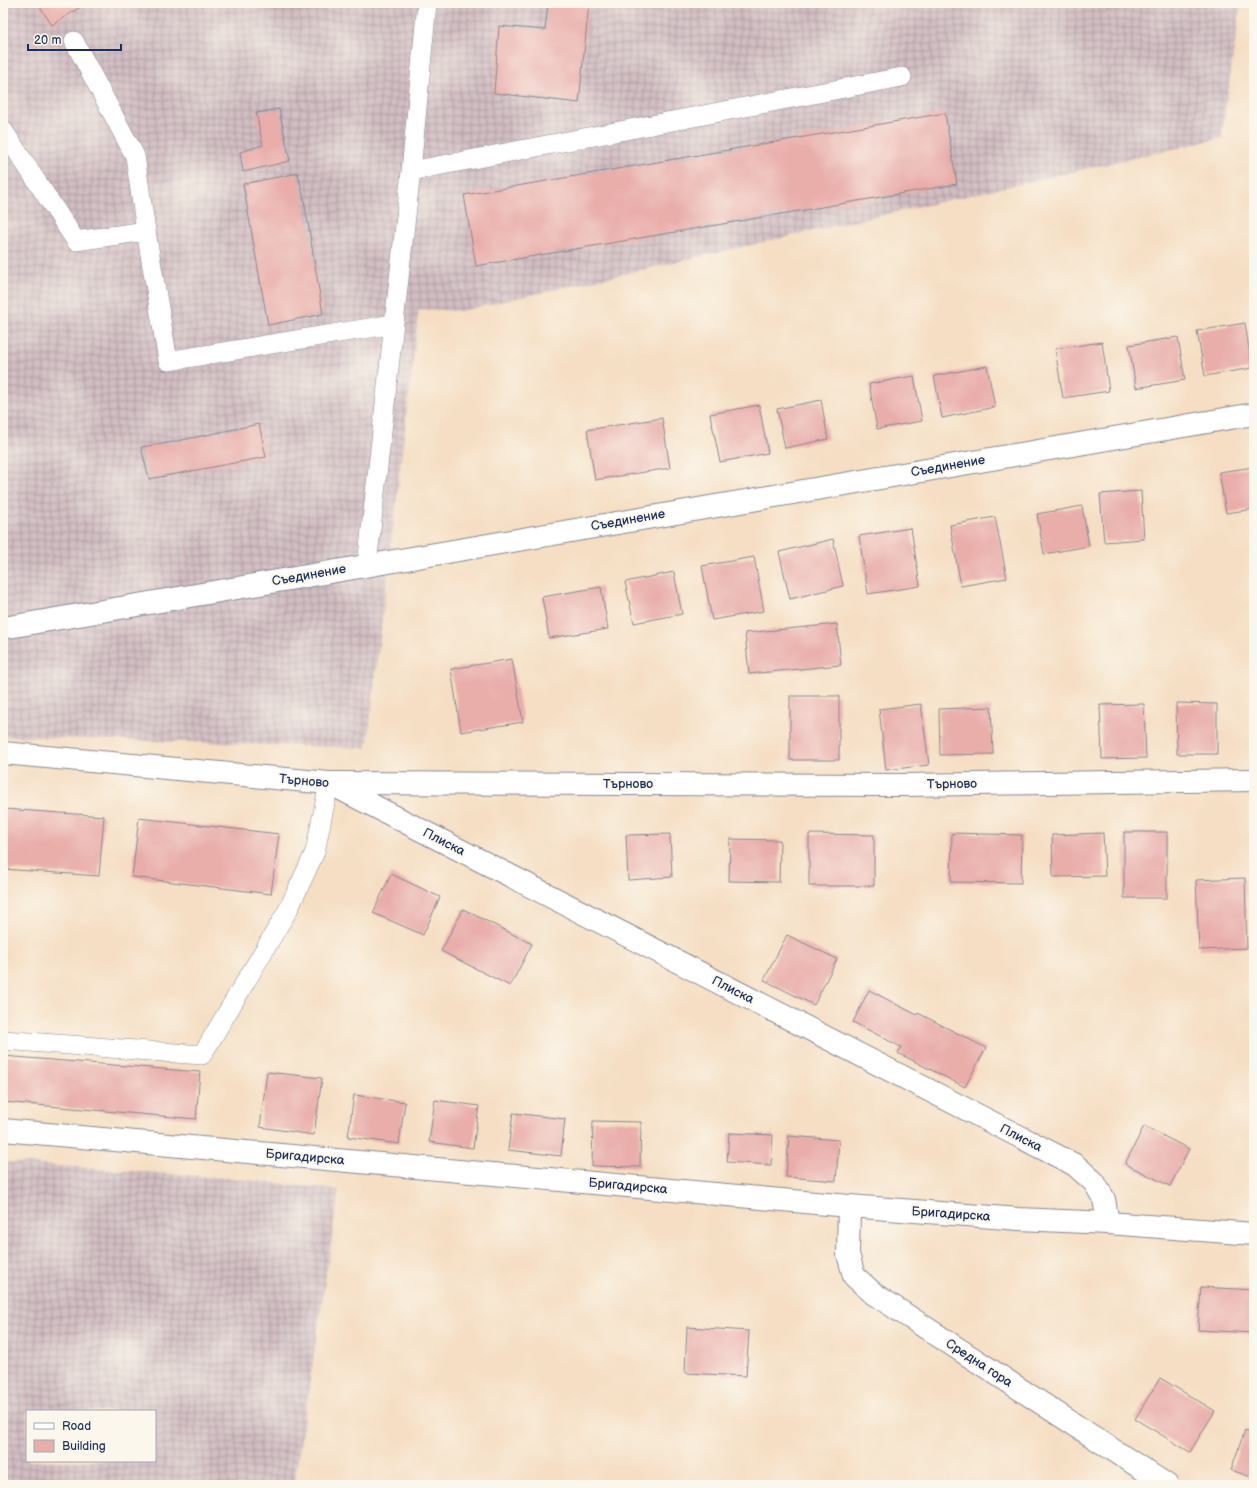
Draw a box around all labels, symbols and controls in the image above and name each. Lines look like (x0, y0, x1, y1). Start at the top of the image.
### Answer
scale bar (28, 26, 121, 52)
text: 20 m (34, 33, 61, 48)
street label: Съединение (910, 452, 986, 480)
street label: Съединение (590, 506, 666, 534)
street label: Съединение (271, 561, 347, 589)
street label: Търново (278, 771, 330, 791)
street label: Търново (603, 776, 653, 792)
street label: Търново (927, 776, 977, 792)
street label: Плиска (420, 825, 468, 860)
street label: Плиска (709, 973, 757, 1008)
street label: Плиска (997, 1121, 1045, 1156)
street label: Бригадирска (265, 1146, 346, 1168)
street label: Бригадирска (588, 1175, 669, 1197)
street label: Бригадирска (911, 1203, 991, 1225)
street label: Средна гора (943, 1335, 1016, 1391)
legend (26, 1410, 156, 1462)
text: Road (62, 1419, 91, 1434)
text: Building (62, 1439, 106, 1454)

